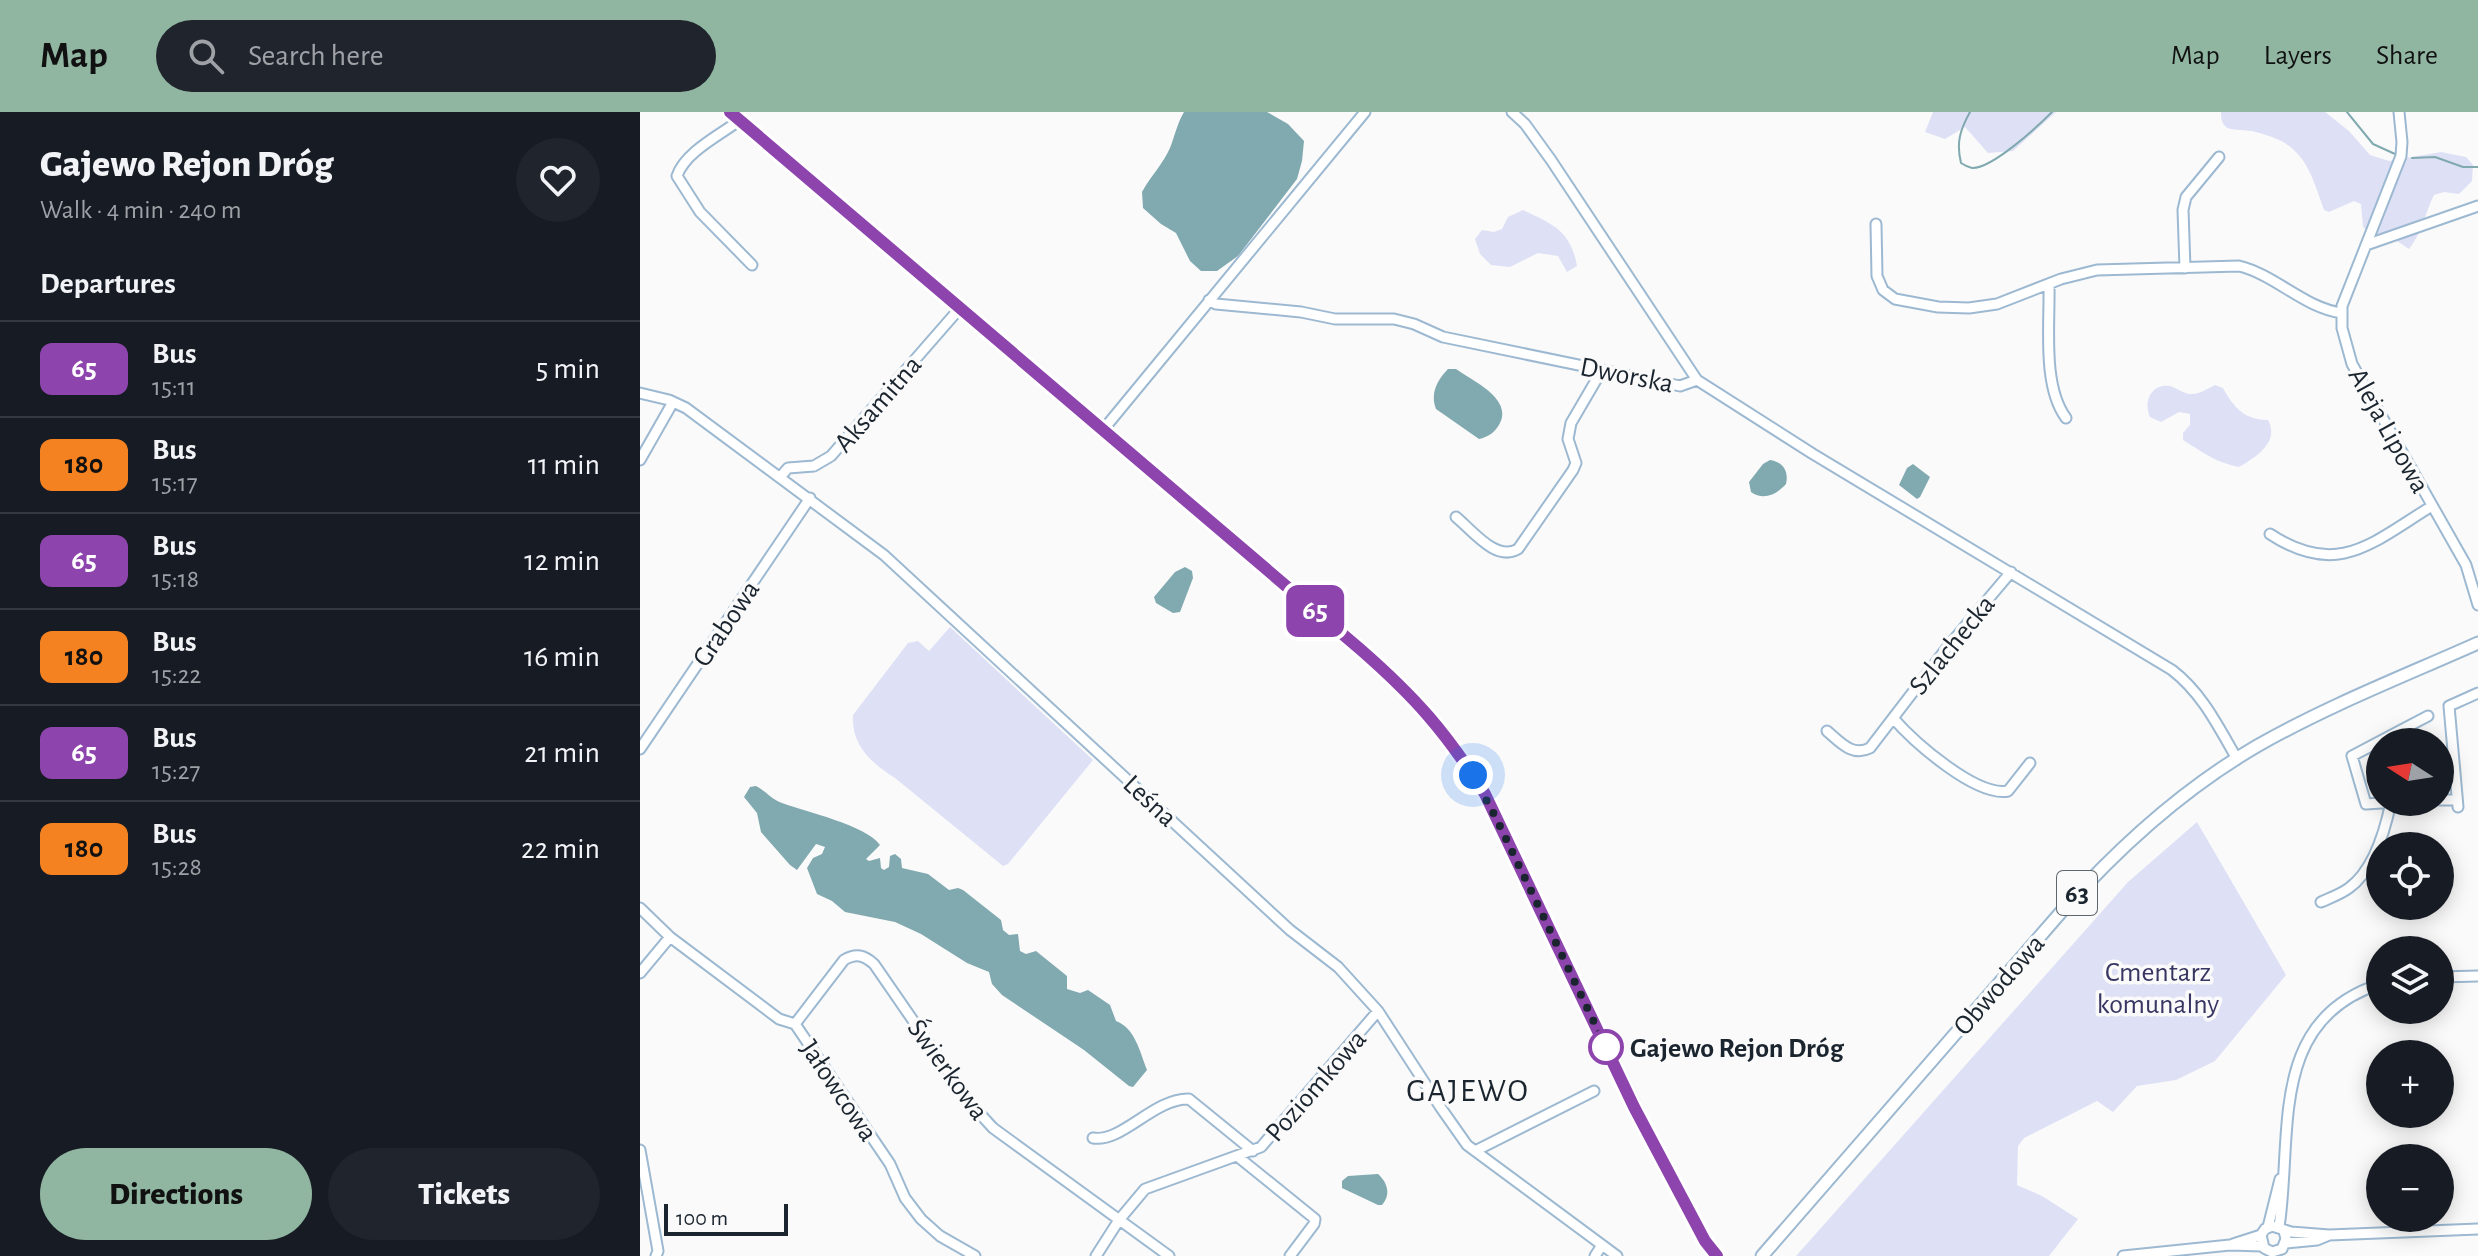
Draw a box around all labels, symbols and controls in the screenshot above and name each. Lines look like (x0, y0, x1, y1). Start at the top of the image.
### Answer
search box (156, 20, 716, 92)
icon: search (184, 34, 228, 78)
text: Map (40, 37, 108, 75)
text: Search here (248, 41, 384, 71)
text: Map (2171, 42, 2220, 70)
text: Layers (2264, 42, 2332, 70)
text: Share (2376, 42, 2438, 70)
button: heart (516, 138, 600, 222)
text: Gajewo Rejon Dróg (40, 146, 333, 184)
text: Walk · 4 min · 240 m (40, 197, 242, 223)
text: Departures (40, 269, 176, 299)
text: Bus (152, 339, 197, 369)
street label: Aksamitna (829, 351, 928, 458)
street label: Dworska (1578, 353, 1676, 399)
text: 5 min (536, 354, 600, 384)
text: 65 (71, 355, 97, 383)
street label: Aleja Lipowa (2342, 364, 2434, 498)
text: 15:11 (152, 374, 196, 400)
text: Bus (152, 435, 197, 465)
text: 11 min (528, 450, 600, 480)
text: 180 (65, 451, 103, 479)
text: 15:17 (152, 470, 198, 496)
text: Bus (152, 531, 197, 561)
text: 12 min (524, 546, 600, 576)
text: 65 (71, 547, 97, 575)
text: 15:18 (152, 566, 199, 592)
street label: Grabowa (688, 576, 765, 672)
line badge: 65 (1279, 585, 1351, 637)
street label: Szlachecka (1904, 590, 2001, 700)
text: 65 (1302, 597, 1328, 625)
text: Bus (152, 627, 197, 657)
text: 16 min (524, 642, 600, 672)
text: 180 (65, 643, 103, 671)
text: 15:22 (152, 662, 201, 688)
text: Bus (152, 723, 197, 753)
north arrow (2366, 728, 2454, 816)
map controls (2366, 728, 2454, 1232)
text: 21 min (524, 738, 600, 768)
text: 65 (71, 739, 97, 767)
your location (1453, 755, 1493, 795)
text: 15:27 (152, 758, 200, 784)
street label: Leśna (1117, 770, 1182, 833)
text: Bus (152, 819, 197, 849)
button: locate (2366, 832, 2454, 920)
text: 22 min (521, 834, 600, 864)
text: 180 (65, 835, 103, 863)
text: 15:28 (152, 854, 202, 880)
road number: 63 (2057, 871, 2097, 915)
street label: Obwodowa (1949, 930, 2051, 1041)
button: layers (2366, 936, 2454, 1024)
park label: Cmentarz komunalny (2097, 959, 2219, 1019)
street label: Świerkowa (902, 1013, 996, 1126)
street label: Poziomkowa (1261, 1025, 1372, 1148)
marker: Gajewo Rejon Dróg (1589, 1030, 1623, 1064)
street label: Jałowcowa (794, 1035, 882, 1147)
place label: Gajewo Rejon Dróg (1630, 1035, 1845, 1063)
button: + (2366, 1040, 2454, 1128)
district label: GAJEWO (1406, 1075, 1530, 1107)
button: − (2366, 1144, 2454, 1232)
button: Directions (40, 1148, 312, 1240)
button: Tickets (328, 1148, 600, 1240)
scale bar (664, 1200, 788, 1236)
text: 100 m (676, 1207, 728, 1229)

